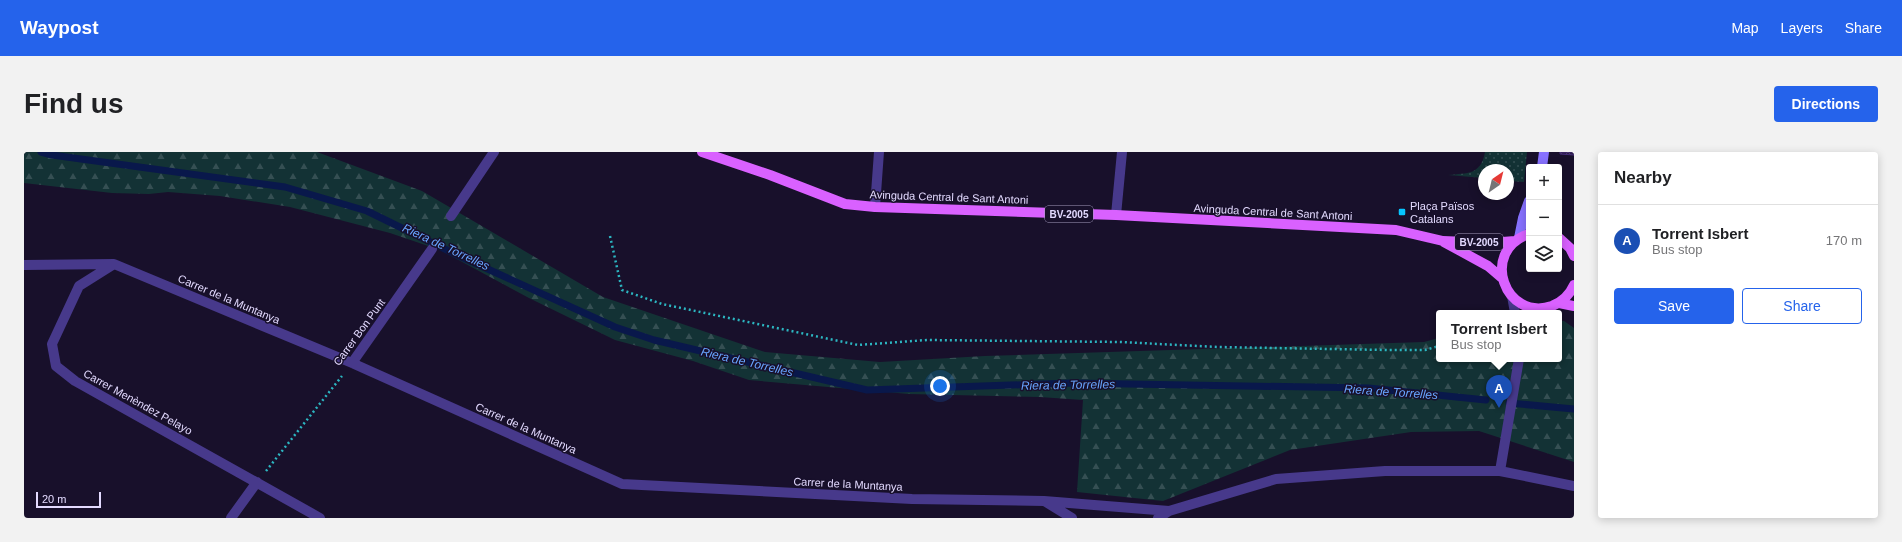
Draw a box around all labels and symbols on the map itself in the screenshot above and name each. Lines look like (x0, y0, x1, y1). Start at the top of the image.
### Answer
north arrow (1478, 164, 1514, 200)
street label: Avinguda Central de Sant Antoni (869, 188, 1029, 206)
place label: Plaça Països Catalans (1410, 200, 1475, 225)
street label: Avinguda Central de Sant Antoni (1193, 202, 1353, 222)
road number: BV-2005 (1045, 206, 1093, 222)
marker: Plaça Països Catalans (1397, 207, 1407, 217)
water label: Riera de Torrelles (400, 221, 492, 273)
road number: BV-2005 (1455, 234, 1503, 250)
street label: Carrer de la Muntanya (176, 272, 283, 326)
street label: Carrer Bon Punt (331, 296, 387, 368)
water label: Riera de Torrelles (700, 345, 794, 379)
street label: Carrer Menèndez Pelayo (82, 367, 194, 437)
pin: A (1486, 375, 1512, 408)
your location (930, 376, 950, 396)
water label: Riera de Torrelles (1021, 377, 1115, 393)
water label: Riera de Torrelles (1343, 382, 1439, 402)
street label: Carrer de la Muntanya (474, 400, 579, 456)
street label: Carrer de la Muntanya (793, 475, 904, 493)
scale bar (36, 490, 101, 509)

